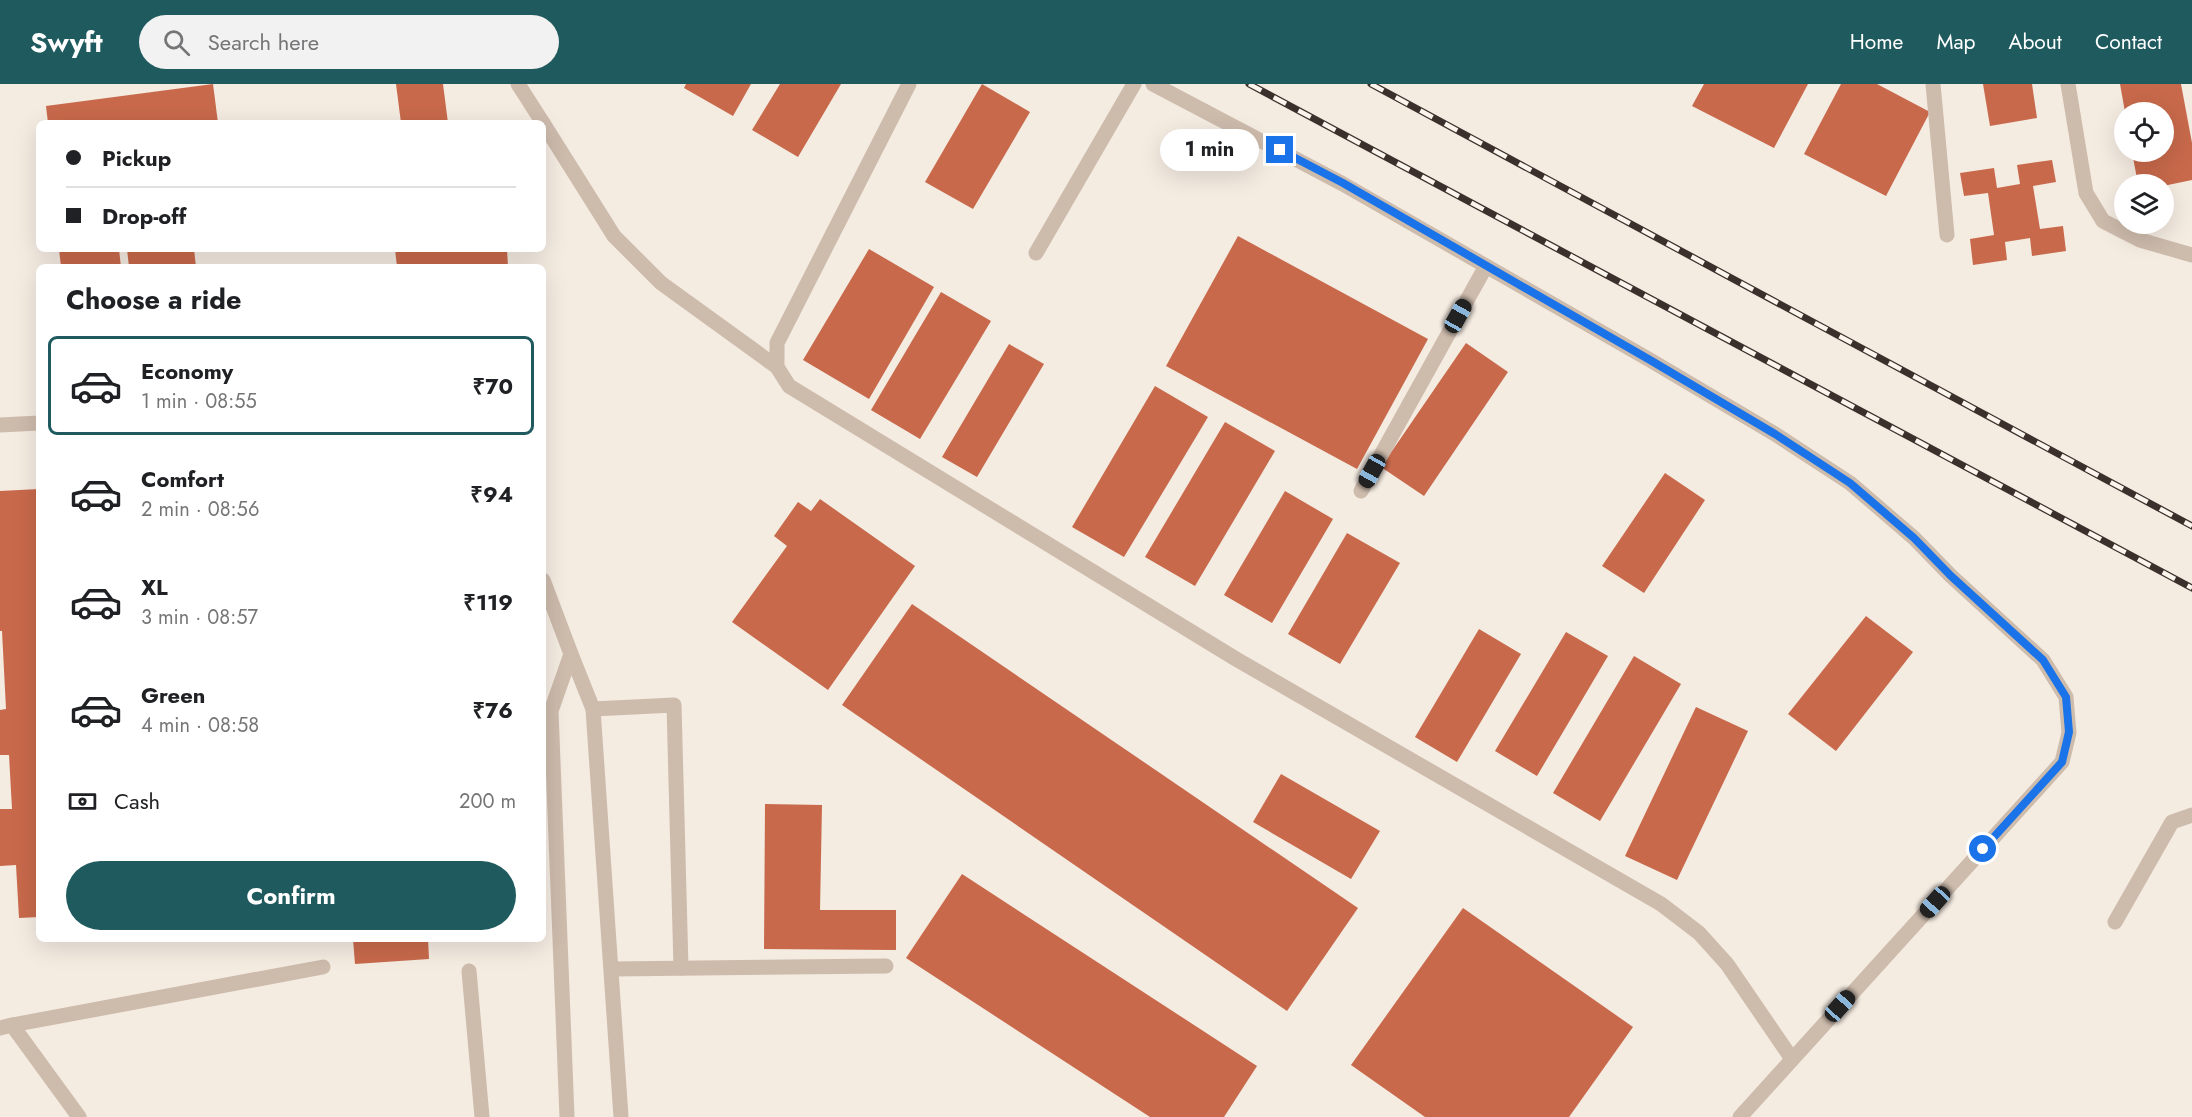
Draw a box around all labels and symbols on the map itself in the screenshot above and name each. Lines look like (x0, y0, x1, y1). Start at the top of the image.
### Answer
callout: 1 min (1160, 129, 1259, 171)
route end (1266, 136, 1293, 163)
car (1441, 296, 1475, 336)
car (1355, 451, 1389, 491)
route start (1969, 835, 1996, 862)
car (1916, 883, 1954, 921)
car (1821, 987, 1859, 1025)

